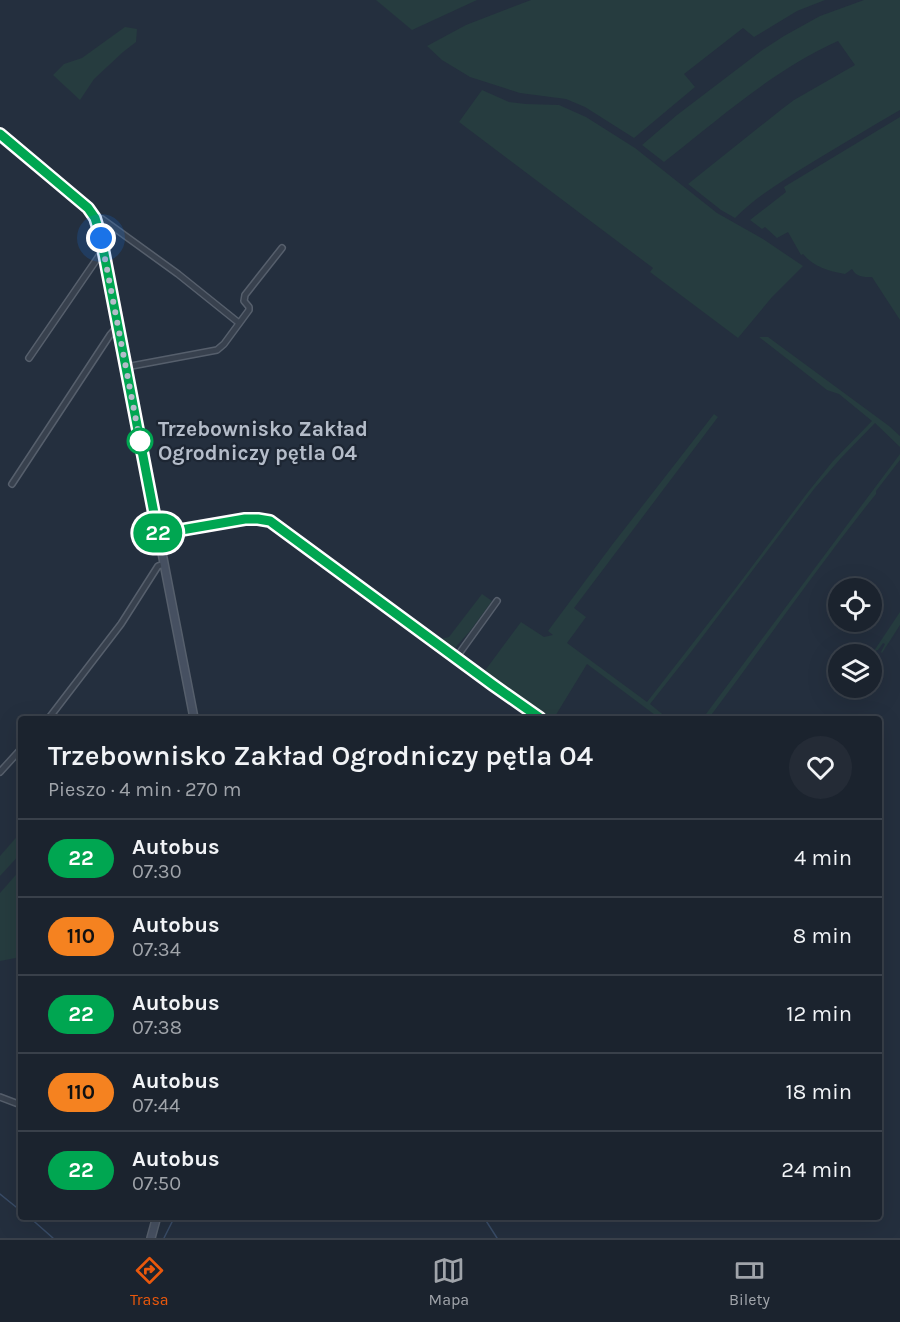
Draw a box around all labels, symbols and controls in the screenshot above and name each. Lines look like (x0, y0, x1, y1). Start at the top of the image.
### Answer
your location (86, 223, 116, 253)
place label: Trzebownisko Zakład Ogrodniczy pętla 04 (158, 417, 368, 465)
marker: Trzebownisko Zakład Ogrodniczy pętla 04 (127, 428, 153, 454)
line badge: 22 (131, 514, 185, 552)
text: 22 (145, 521, 171, 545)
map controls (828, 578, 882, 698)
button: locate (828, 578, 882, 632)
button: layers (828, 644, 882, 698)
button: heart (789, 736, 852, 799)
text: Trzebownisko Zakład Ogrodniczy pętla 04 (48, 739, 593, 772)
text: Pieszo · 4 min · 270 m (48, 778, 241, 801)
text: Autobus (132, 834, 220, 860)
text: 4 min (794, 845, 852, 871)
text: 22 (68, 846, 94, 870)
text: 07:30 (132, 860, 182, 883)
text: Autobus (132, 912, 220, 938)
text: 8 min (793, 923, 852, 949)
text: 110 (67, 924, 95, 948)
text: 07:34 (132, 938, 181, 961)
text: Autobus (132, 990, 220, 1016)
text: 12 min (786, 1001, 852, 1027)
text: 22 (68, 1002, 94, 1026)
text: 07:38 (132, 1016, 182, 1039)
text: Autobus (132, 1068, 220, 1094)
text: 18 min (786, 1079, 852, 1105)
text: 110 (67, 1080, 95, 1104)
text: 07:44 (132, 1094, 180, 1117)
text: Autobus (132, 1146, 220, 1172)
text: 24 min (781, 1157, 852, 1183)
text: 22 (68, 1158, 94, 1182)
text: 07:50 (132, 1172, 181, 1195)
tab: Trasa (130, 1254, 169, 1309)
tab: Mapa (429, 1254, 469, 1309)
tab: Bilety (729, 1254, 770, 1309)

